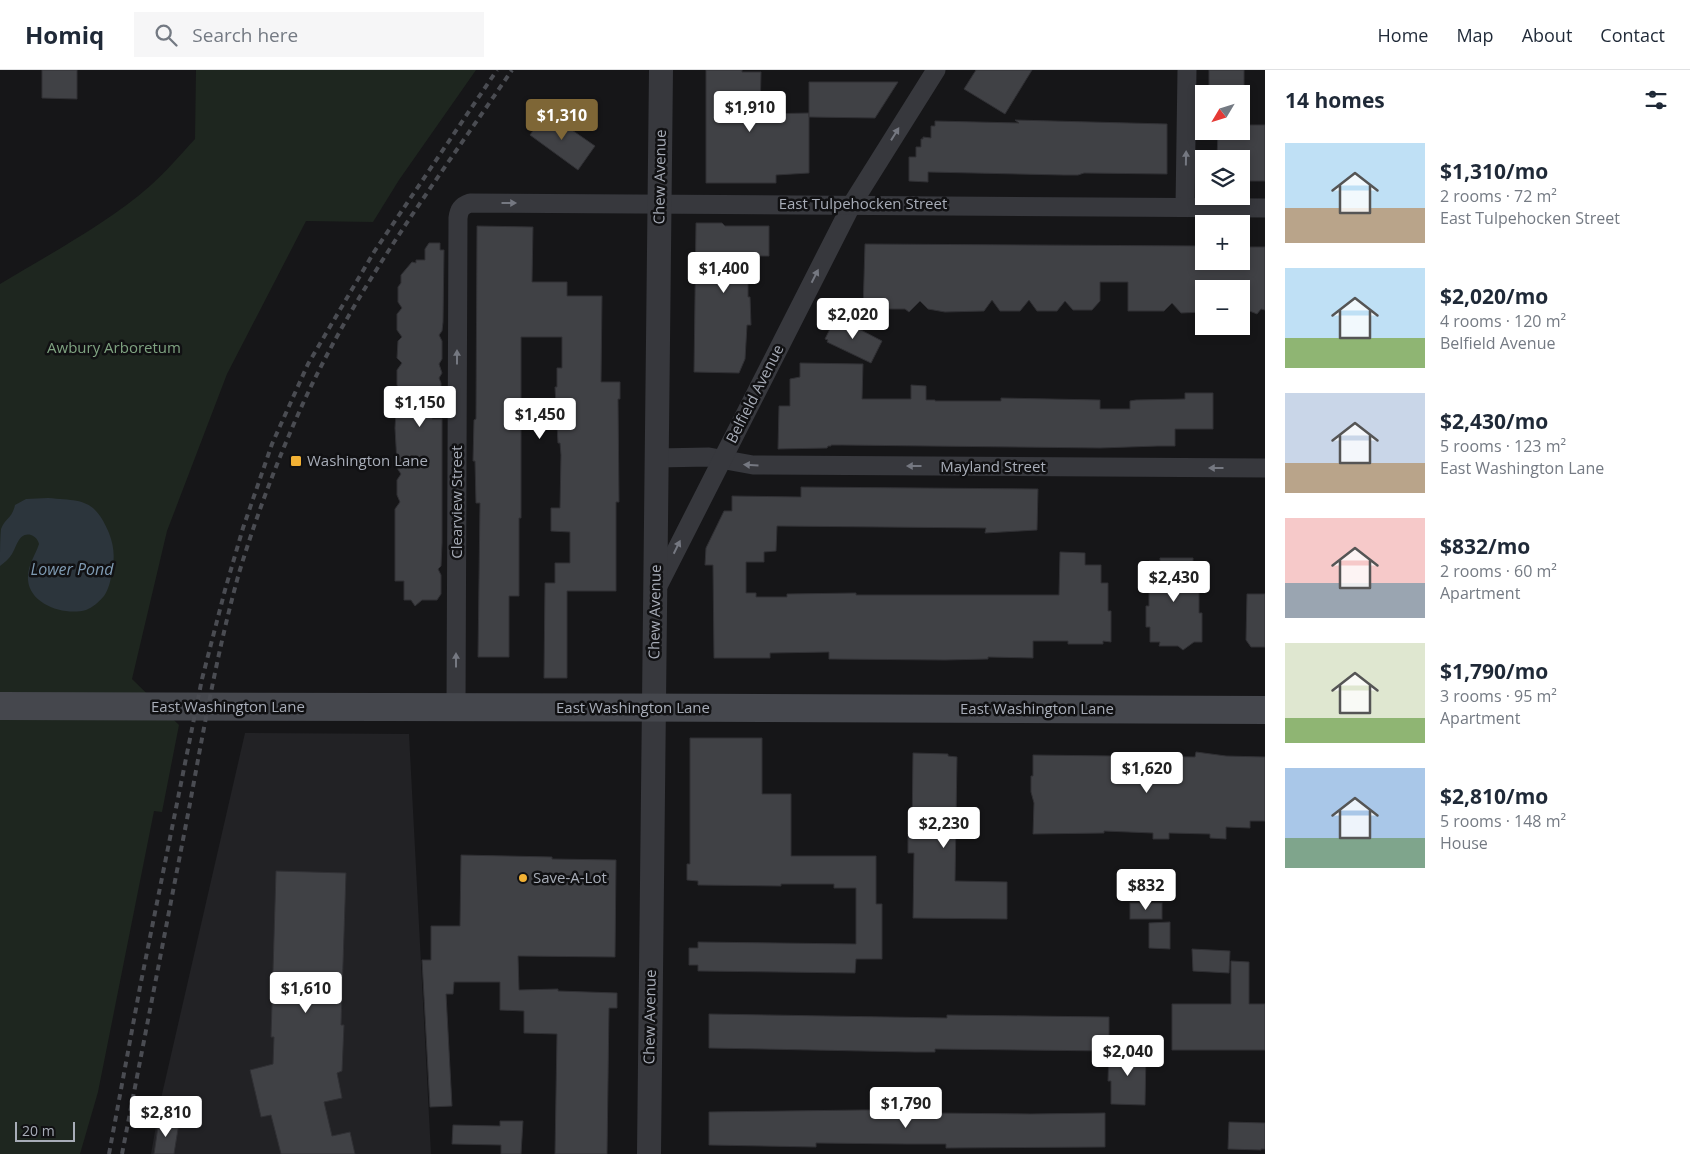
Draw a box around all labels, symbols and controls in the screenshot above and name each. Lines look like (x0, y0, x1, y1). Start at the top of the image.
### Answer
search box (134, 12, 484, 57)
text: Homiq (25, 18, 104, 51)
icon: search (152, 21, 180, 49)
text: Search here (192, 22, 298, 48)
text: Home (1378, 23, 1428, 47)
text: Map (1456, 23, 1494, 47)
text: About (1522, 23, 1572, 47)
text: Contact (1600, 23, 1665, 47)
north arrow (1195, 85, 1250, 140)
map controls (1195, 85, 1250, 335)
text: 14 homes (1285, 86, 1385, 114)
icon: filters (1642, 86, 1670, 114)
pin: $1,910 (709, 90, 791, 133)
text: $1,910 (725, 96, 775, 118)
pin: $1,310 (521, 98, 603, 141)
text: $1,310 (537, 104, 587, 126)
one-way arrow (890, 128, 900, 141)
street label: Chew Avenue (648, 129, 670, 225)
one-way arrow (1182, 150, 1190, 166)
button: layers (1195, 150, 1250, 205)
text: $1,310/mo (1440, 157, 1548, 185)
icon: home (1325, 163, 1385, 223)
text: 2 rooms · 72 m² (1440, 185, 1557, 207)
street label: East Tulpehocken Street (779, 193, 947, 213)
one-way arrow (501, 199, 517, 207)
text: East Tulpehocken Street (1440, 207, 1620, 229)
button: + (1195, 215, 1250, 270)
pin: $1,400 (683, 252, 765, 294)
text: $1,400 (699, 257, 749, 279)
one-way arrow (811, 268, 819, 283)
button: − (1195, 280, 1250, 335)
text: $2,020/mo (1440, 282, 1548, 310)
icon: home (1325, 288, 1385, 348)
pin: $2,020 (812, 298, 894, 340)
text: $2,020 (828, 303, 878, 325)
text: 4 rooms · 120 m² (1440, 310, 1566, 332)
text: Belfield Avenue (1440, 332, 1555, 354)
park label: Awbury Arboretum (47, 337, 181, 357)
street label: Belfield Avenue (721, 341, 788, 446)
one-way arrow (453, 349, 461, 365)
pin: $1,150 (379, 386, 461, 428)
text: $1,150 (395, 391, 445, 413)
pin: $1,450 (499, 398, 581, 440)
text: $1,450 (515, 403, 565, 425)
text: $2,430/mo (1440, 407, 1548, 435)
icon: home (1325, 413, 1385, 473)
text: 5 rooms · 123 m² (1440, 435, 1566, 457)
street label: Clearview Street (446, 445, 466, 559)
place label: Washington Lane (307, 450, 428, 470)
marker: Washington Lane (289, 454, 303, 468)
street label: Mayland Street (940, 456, 1046, 476)
text: East Washington Lane (1440, 457, 1604, 479)
one-way arrow (743, 460, 759, 468)
one-way arrow (906, 462, 922, 470)
one-way arrow (1208, 464, 1224, 472)
text: $832/mo (1440, 532, 1530, 560)
icon: home (1325, 538, 1385, 598)
one-way arrow (673, 540, 681, 554)
water label: Lower Pond (30, 558, 114, 580)
pin: $2,430 (1133, 560, 1215, 603)
text: 2 rooms · 60 m² (1440, 560, 1557, 582)
street label: Chew Avenue (643, 564, 665, 660)
text: $2,430 (1149, 566, 1199, 588)
text: Apartment (1440, 582, 1520, 604)
one-way arrow (452, 652, 460, 668)
text: $1,790/mo (1440, 657, 1548, 685)
icon: home (1325, 663, 1385, 723)
text: 3 rooms · 95 m² (1440, 685, 1557, 707)
street label: East Washington Lane (151, 696, 305, 716)
street label: East Washington Lane (556, 697, 710, 717)
street label: East Washington Lane (960, 698, 1114, 718)
text: Apartment (1440, 707, 1520, 729)
pin: $1,620 (1106, 752, 1188, 794)
text: $1,620 (1122, 757, 1172, 779)
text: $2,810/mo (1440, 782, 1548, 810)
icon: home (1325, 788, 1385, 848)
pin: $2,230 (903, 806, 985, 849)
text: 5 rooms · 148 m² (1440, 810, 1566, 832)
text: $2,230 (919, 812, 969, 834)
text: House (1440, 832, 1488, 854)
place label: Save-A-Lot (533, 867, 607, 887)
pin: $832 (1116, 868, 1176, 911)
marker: Save-A-Lot (517, 872, 529, 884)
text: $832 (1128, 874, 1164, 896)
street label: Chew Avenue (638, 969, 660, 1065)
pin: $1,610 (265, 972, 347, 1014)
text: $1,610 (281, 977, 331, 999)
pin: $2,040 (1087, 1034, 1169, 1077)
text: $2,040 (1103, 1040, 1153, 1062)
pin: $1,790 (865, 1086, 947, 1129)
text: $1,790 (881, 1092, 931, 1114)
pin: $2,810 (125, 1096, 207, 1138)
text: $2,810 (141, 1101, 191, 1123)
scale bar (15, 1119, 75, 1142)
text: 20 m (22, 1121, 55, 1140)

